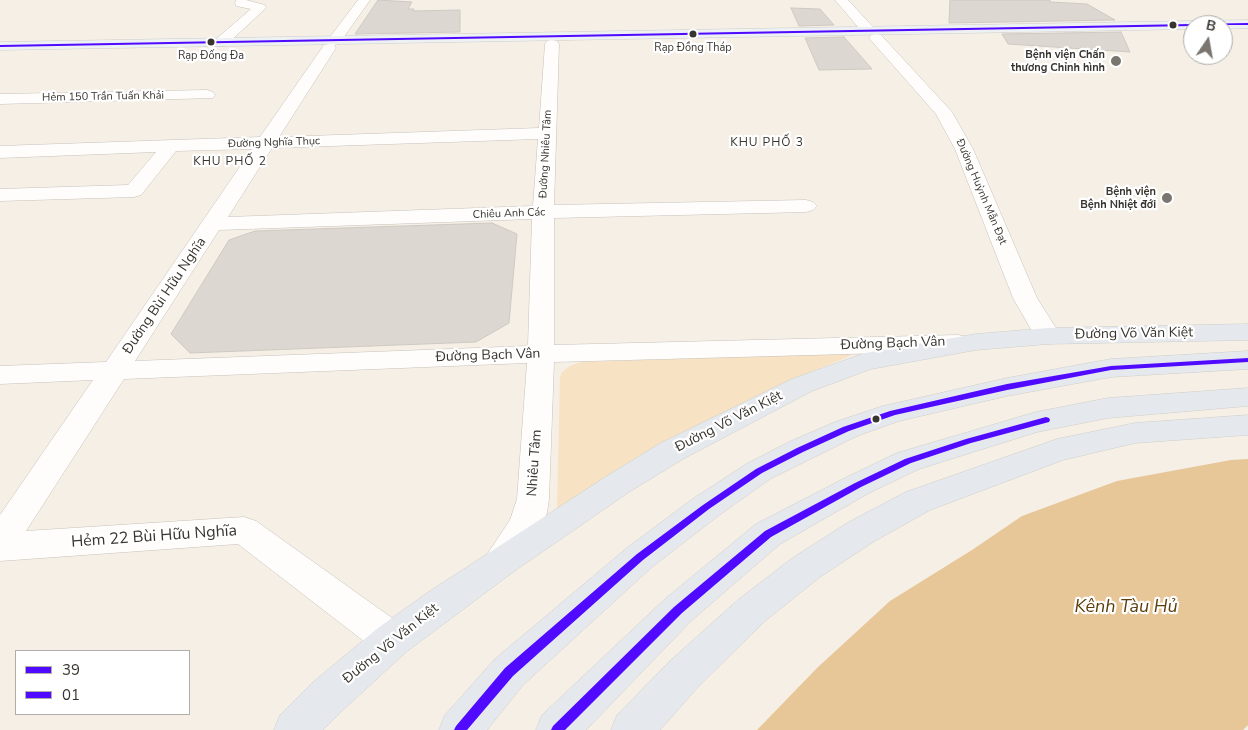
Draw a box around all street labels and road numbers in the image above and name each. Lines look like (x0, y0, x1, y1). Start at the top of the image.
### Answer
street label: Hẻm 150 Trần Tuấn Khải (42, 89, 164, 105)
street label: Đường Nhiêu Tâm (537, 109, 555, 199)
street label: Đường Nghĩa Thục (228, 135, 320, 151)
street label: Đường Huỳnh Mẫn Đạt (953, 137, 1009, 247)
street label: Chiêu Anh Các (473, 206, 545, 222)
street label: Đường Bùi Hữu Nghĩa (120, 234, 210, 358)
street label: Đường Võ Văn Kiệt (1075, 325, 1193, 343)
street label: Đường Bạch Vân (840, 334, 946, 354)
street label: Đường Bạch Vân (435, 346, 541, 366)
street label: Đường Võ Văn Kiệt (673, 388, 785, 456)
street label: Nhiêu Tâm (524, 429, 546, 497)
street label: Hẻm 22 Bùi Hữu Nghĩa (70, 522, 238, 552)
street label: Đường Võ Văn Kiệt (340, 600, 442, 688)

